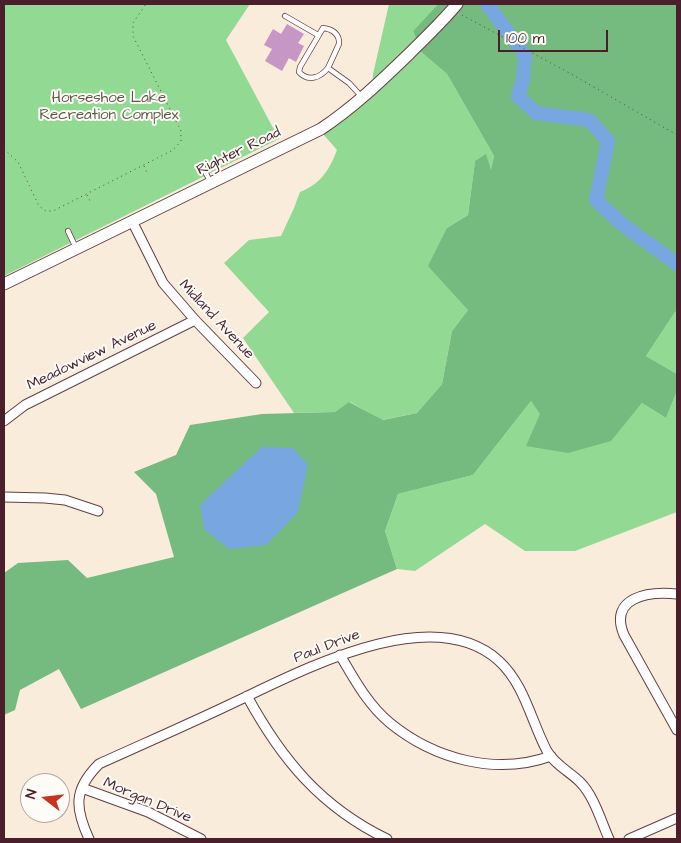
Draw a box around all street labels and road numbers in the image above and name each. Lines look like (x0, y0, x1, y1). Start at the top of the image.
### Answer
street label: Righter Road (194, 124, 284, 180)
street label: Midland Avenue (175, 276, 257, 364)
street label: Meadowview Avenue (24, 317, 160, 395)
street label: Paul Drive (291, 626, 363, 668)
street label: Morgan Drive (100, 774, 194, 828)

